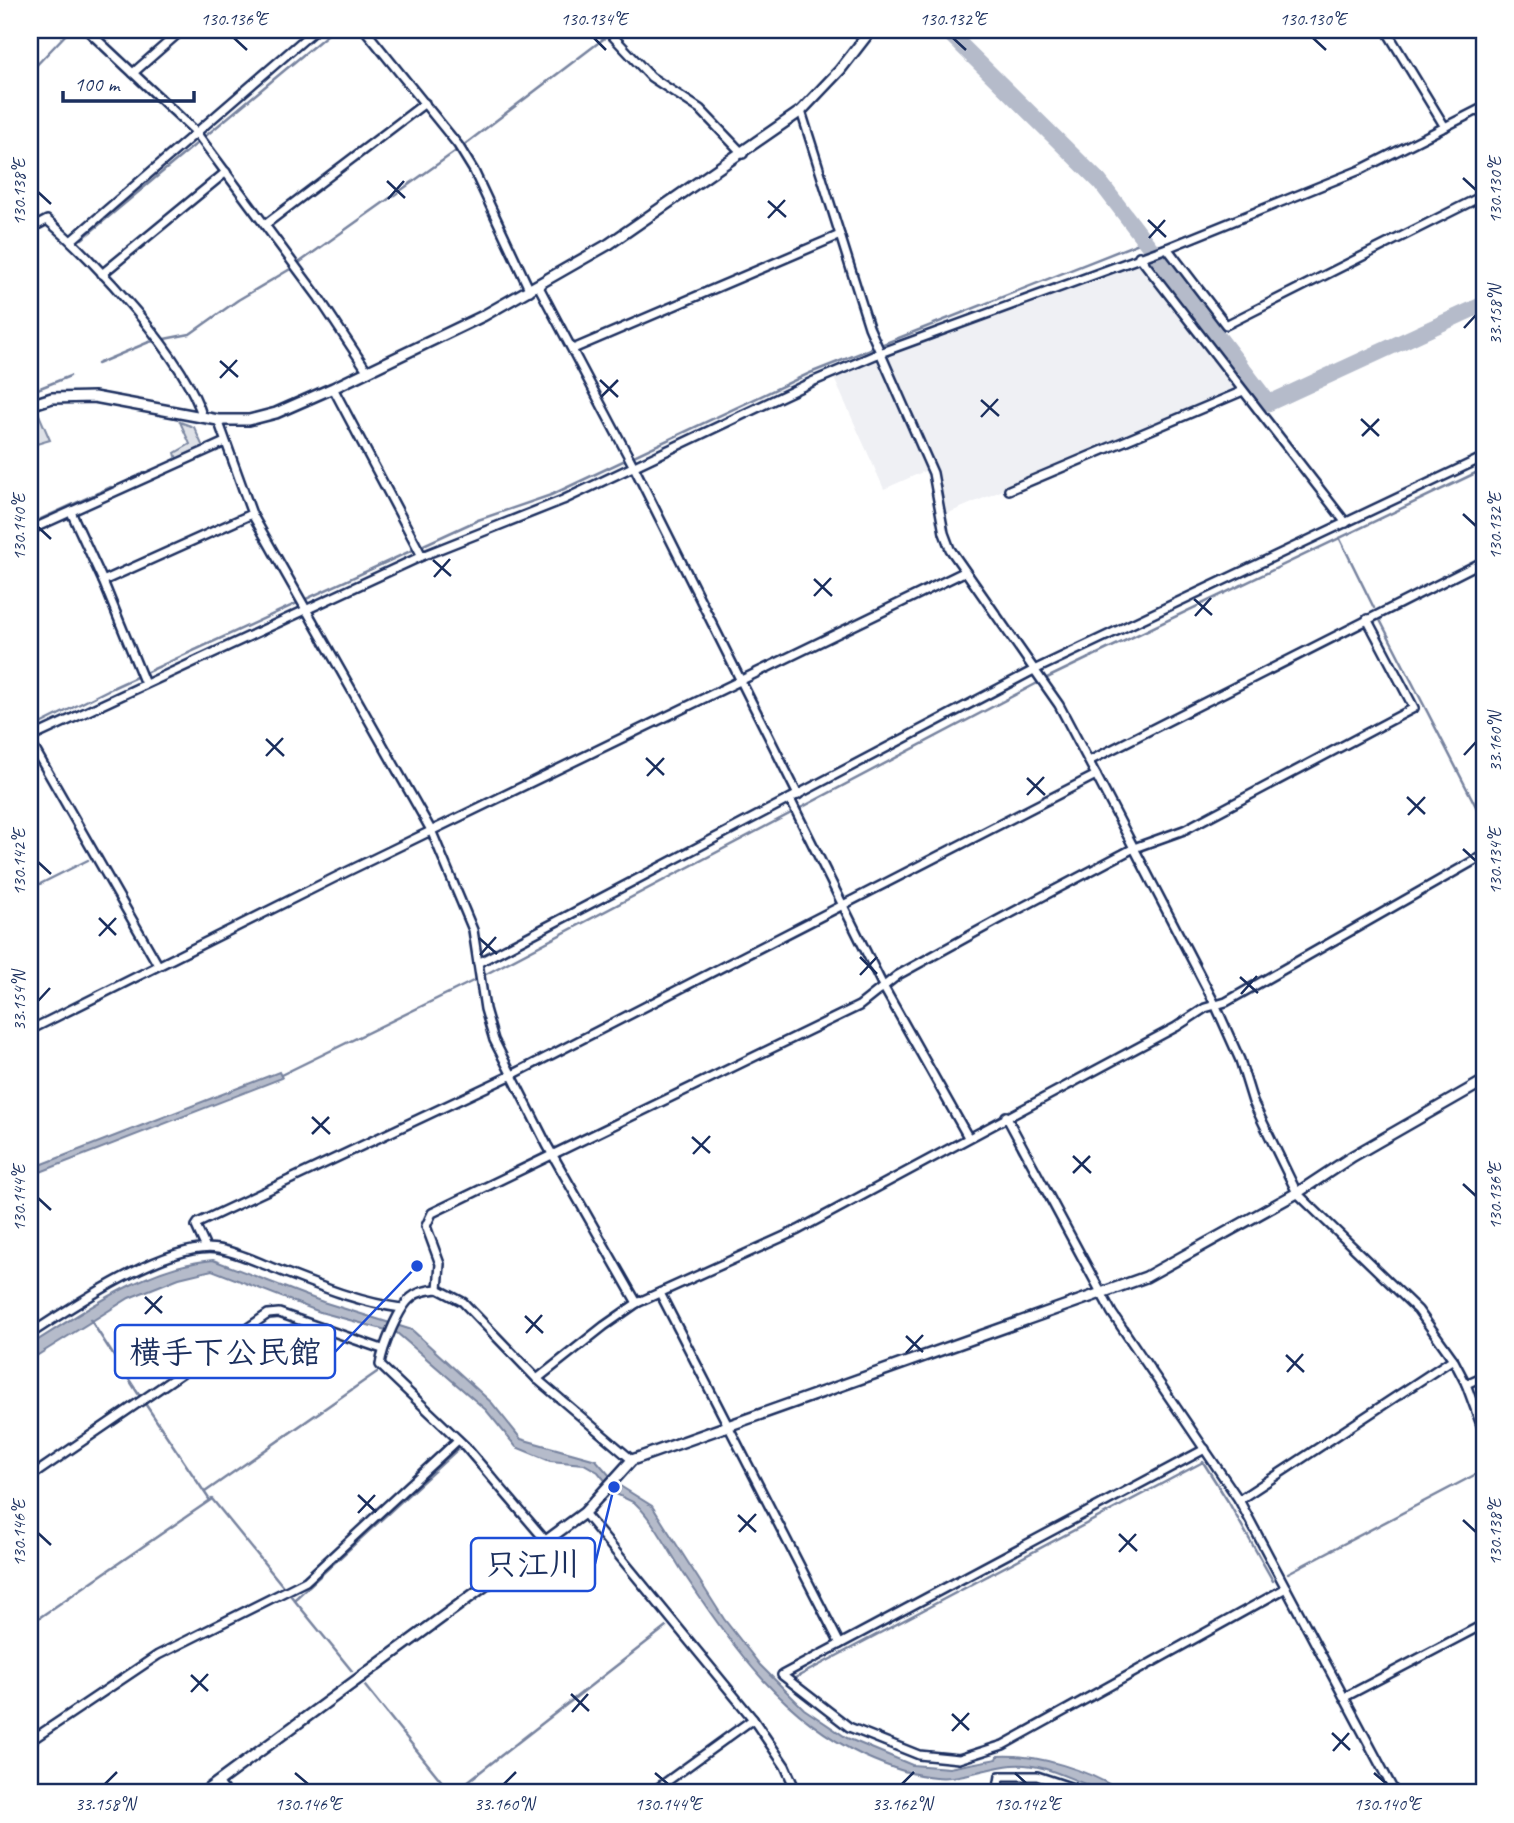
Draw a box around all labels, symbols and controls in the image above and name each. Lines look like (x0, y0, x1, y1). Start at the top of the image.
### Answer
text: 130.136°E (201, 8, 270, 30)
text: 130.134°E (561, 8, 630, 30)
text: 130.132°E (920, 8, 989, 30)
text: 130.130°E (1280, 8, 1349, 30)
scale bar (63, 60, 194, 104)
text: 100 m (74, 71, 121, 97)
text: 130.130°E (1484, 154, 1506, 223)
text: 130.138°E (8, 156, 30, 225)
text: 33.158°N (1484, 282, 1506, 345)
text: 130.132°E (1484, 490, 1506, 559)
text: 130.140°E (8, 491, 30, 560)
text: 33.160°N (1484, 709, 1506, 772)
text: 130.134°E (1484, 825, 1506, 894)
text: 130.142°E (8, 826, 30, 895)
text: 33.154°N (8, 968, 30, 1031)
text: 130.136°E (1484, 1160, 1506, 1229)
text: 130.144°E (8, 1162, 30, 1231)
callout: 横手下公民館 (115, 1325, 335, 1378)
text: 横手下公民館 (129, 1332, 321, 1373)
text: 130.138°E (1484, 1496, 1506, 1565)
text: 130.146°E (8, 1497, 30, 1566)
callout: 只江川 (471, 1538, 595, 1591)
text: 只江川 (485, 1544, 581, 1585)
text: 33.158°N (75, 1793, 138, 1815)
text: 130.146°E (275, 1793, 344, 1815)
text: 33.160°N (474, 1793, 537, 1815)
text: 130.144°E (635, 1793, 704, 1815)
text: 33.162°N (872, 1793, 935, 1815)
text: 130.142°E (994, 1793, 1063, 1815)
text: 130.140°E (1354, 1793, 1423, 1815)

